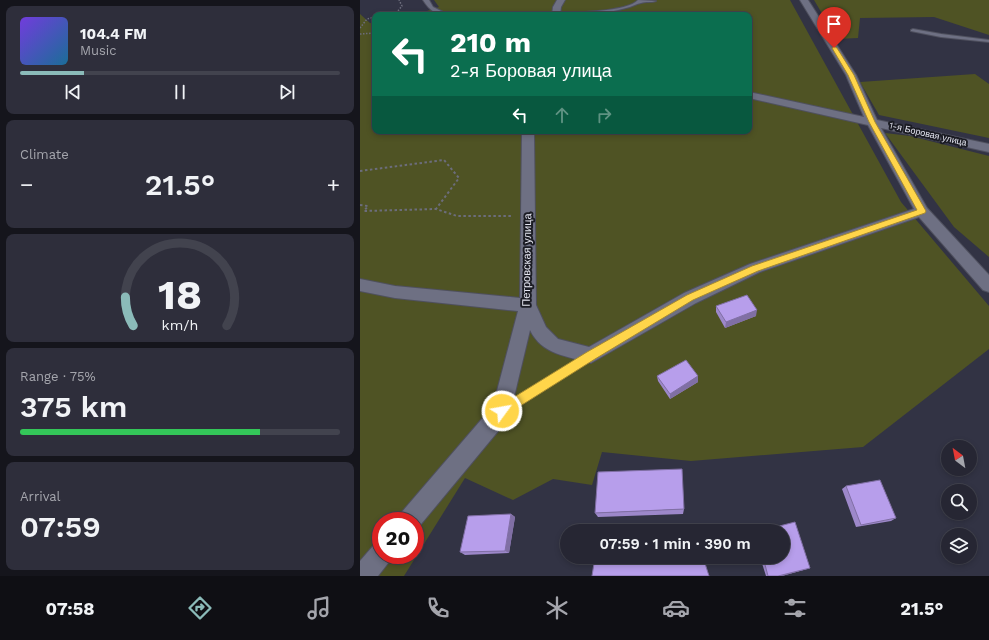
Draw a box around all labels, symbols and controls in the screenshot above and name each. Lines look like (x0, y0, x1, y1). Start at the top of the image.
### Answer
pin (817, 7.0, 851, 48)
icon: arrive (823, 13, 845, 35)
text: 104.4 FM (80, 25, 147, 43)
text: 210 m (450, 26, 531, 59)
icon: left (384, 28, 436, 80)
text: Music (80, 43, 117, 58)
text: 2-я Боровая улица (450, 60, 612, 81)
icon: previous (62, 81, 84, 103)
icon: pause (169, 81, 191, 103)
icon: next (276, 81, 298, 103)
icon: left (509, 104, 531, 126)
icon: ahead (551, 104, 573, 126)
icon: right (593, 104, 615, 126)
street label: 1-я Боровая улица (888, 120, 968, 148)
text: Climate (20, 147, 69, 162)
text: 21.5° (145, 167, 215, 202)
text: − (20, 172, 33, 197)
text: + (327, 172, 340, 197)
street label: Петровская улица (520, 212, 534, 307)
text: 18 (158, 270, 202, 319)
text: km/h (162, 317, 198, 333)
text: Range · 75% (20, 369, 96, 384)
text: 375 km (20, 389, 127, 424)
position arrow (481, 390, 523, 432)
north arrow (941, 440, 977, 476)
map controls (941, 440, 977, 564)
button: search (941, 484, 977, 520)
text: Arrival (20, 489, 61, 504)
text: 07:59 (20, 509, 101, 544)
speed limit sign: 20 (372, 512, 424, 564)
button: layers (941, 528, 977, 564)
text: 07:59 · 1 min · 390 m (599, 535, 751, 553)
icon: directions (186, 594, 214, 622)
icon: music (305, 594, 333, 622)
icon: phone (424, 594, 452, 622)
icon: climate (543, 594, 571, 622)
icon: car (662, 594, 690, 622)
icon: filters (781, 594, 809, 622)
text: 07:58 (46, 598, 95, 619)
text: 21.5° (900, 598, 943, 619)

